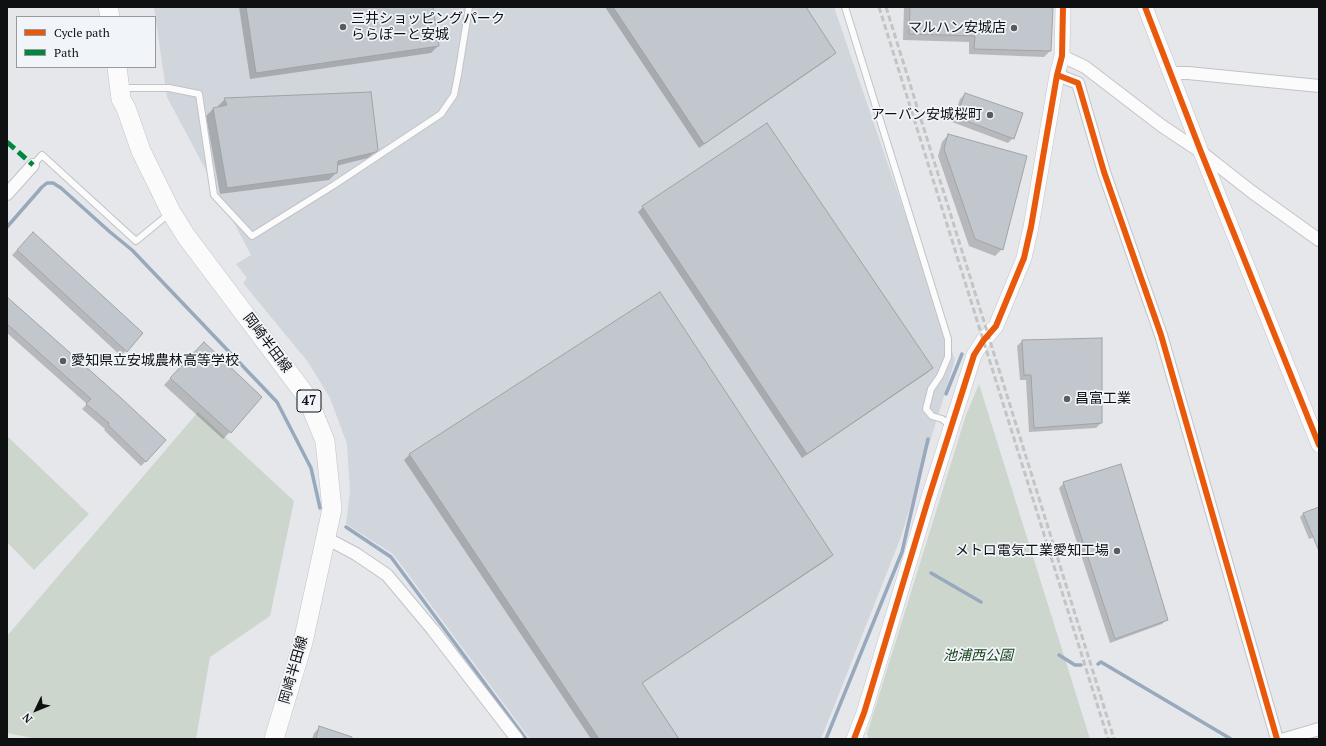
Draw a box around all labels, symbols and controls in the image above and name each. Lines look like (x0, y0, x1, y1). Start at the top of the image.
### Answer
place label: 三井ショッピングパーク ららぽーと安城 (351, 11, 505, 44)
legend (16, 16, 156, 68)
place label: マルハン安城店 (908, 20, 1006, 36)
marker: 三井ショッピングパーク ららぽーと安城 (338, 22, 348, 32)
marker: マルハン安城店 (1009, 23, 1019, 33)
text: Cycle path (54, 25, 110, 40)
text: Path (54, 45, 79, 60)
place label: アーバン安城桜町 (871, 107, 982, 123)
marker: アーバン安城桜町 (985, 110, 995, 120)
street label: 岡崎半田線 (239, 310, 295, 376)
place label: 愛知県立安城農林高等学校 (71, 353, 239, 369)
marker: 愛知県立安城農林高等学校 (58, 356, 68, 366)
road number: 47 (297, 390, 321, 412)
place label: 昌富工業 (1075, 391, 1131, 407)
marker: 昌富工業 (1062, 394, 1072, 404)
place label: メトロ電気工業愛知工場 (955, 543, 1109, 559)
marker: メトロ電気工業愛知工場 (1112, 546, 1122, 556)
street label: 岡崎半田線 (276, 634, 312, 706)
park label: 池浦西公園 (943, 648, 1013, 664)
north arrow (16, 690, 56, 730)
text: N (19, 710, 35, 726)

